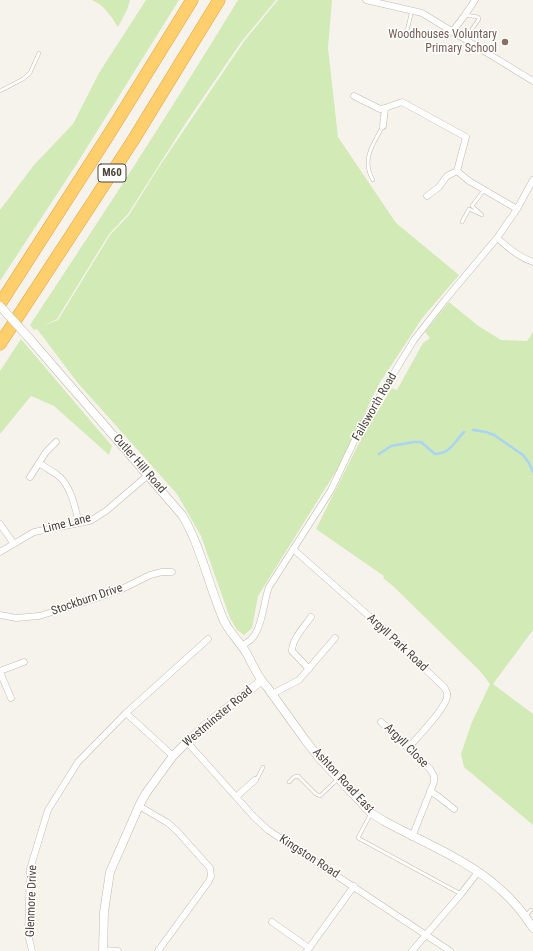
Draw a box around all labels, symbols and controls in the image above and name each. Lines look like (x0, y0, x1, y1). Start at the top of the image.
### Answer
place label: Woodhouses Voluntary Primary School (388, 28, 497, 56)
marker: Woodhouses Voluntary Primary School (500, 37, 510, 47)
road number: M60 (98, 164, 126, 182)
street label: Failsworth Road (350, 370, 400, 444)
street label: Cutler Hill Road (109, 432, 169, 496)
street label: Lime Lane (42, 511, 92, 537)
street label: Stockburn Drive (49, 581, 125, 619)
street label: Argyll Park Road (364, 611, 430, 675)
street label: Westminster Road (180, 684, 256, 750)
street label: Argyll Close (381, 721, 431, 771)
street label: Ashton Road East (309, 745, 377, 817)
street label: Kingston Road (276, 832, 342, 882)
street label: Glenmore Drive (24, 865, 40, 937)

